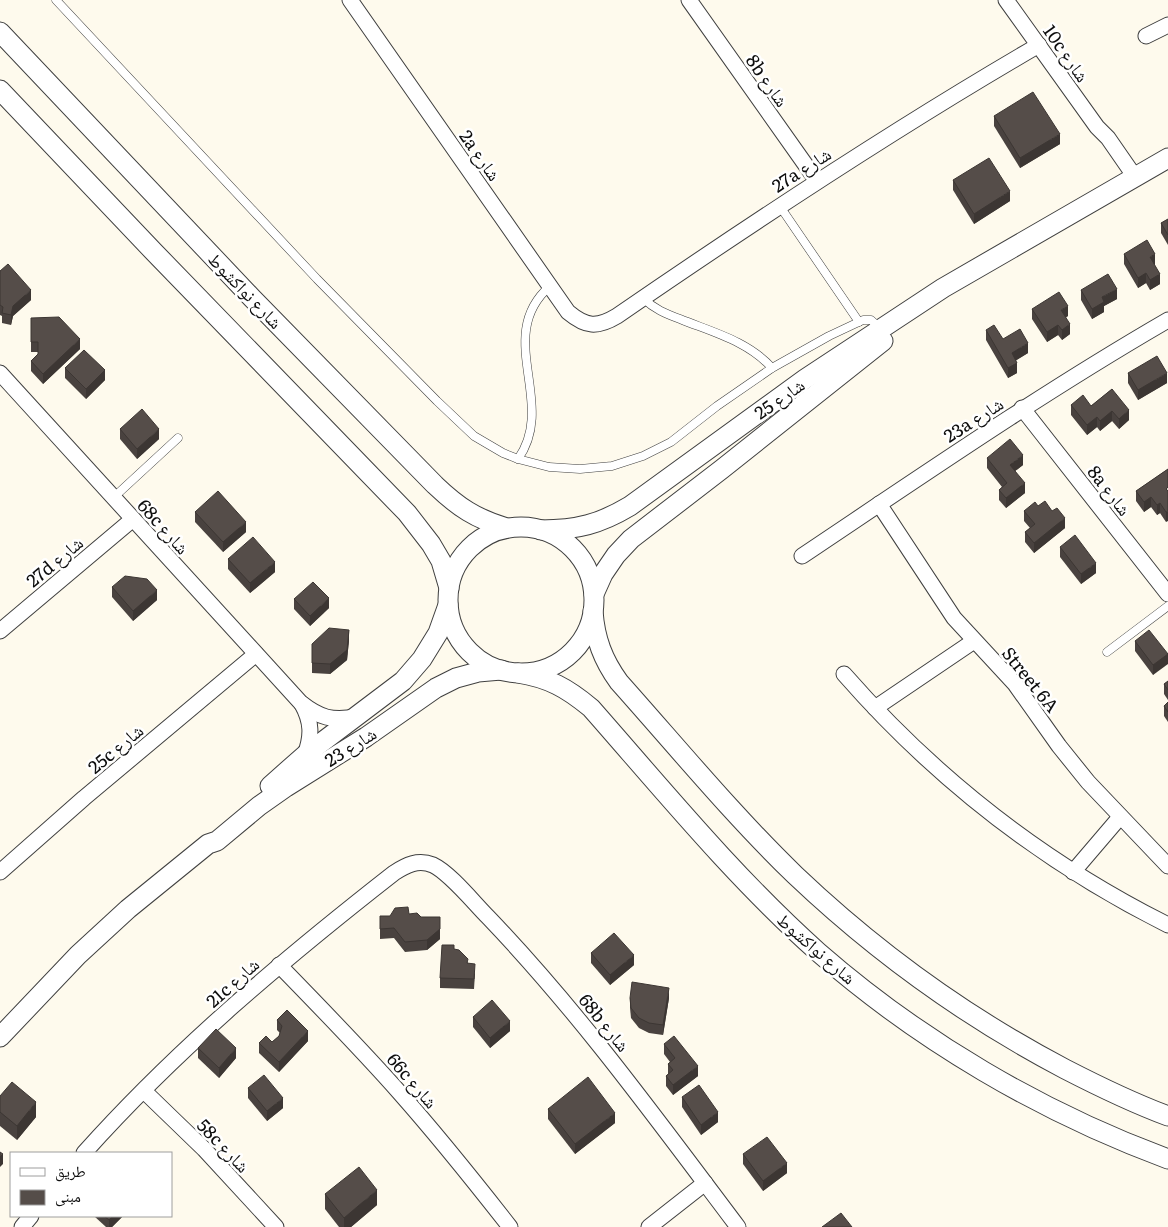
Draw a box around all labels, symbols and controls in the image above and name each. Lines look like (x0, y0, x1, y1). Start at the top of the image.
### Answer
street label: 10c شارع (1037, 19, 1097, 87)
street label: 8b شارع (740, 48, 796, 112)
street label: 2a شارع (454, 124, 508, 186)
street label: 27a شارع (766, 140, 836, 198)
street label: شارع نواكشوط (203, 246, 289, 334)
street label: شارع 25 (748, 371, 810, 425)
street label: 23a شارع (938, 390, 1008, 448)
street label: 8a شارع (1082, 459, 1138, 521)
street label: 68c شارع (132, 492, 196, 560)
street label: 27d شارع (20, 529, 88, 593)
street label: Street 6A (996, 640, 1066, 718)
street label: 25c شارع (81, 717, 149, 779)
street label: شارع 23 (319, 720, 381, 772)
street label: شارع نواكشوط (771, 906, 863, 990)
street label: 21c شارع (199, 951, 265, 1013)
street label: 68b شارع (573, 987, 637, 1057)
street label: 66c شارع (381, 1046, 445, 1114)
street label: 58c شارع (191, 1112, 257, 1178)
legend (10, 1152, 172, 1217)
text: طريق (55, 1159, 86, 1182)
text: مبنى (55, 1184, 81, 1207)

